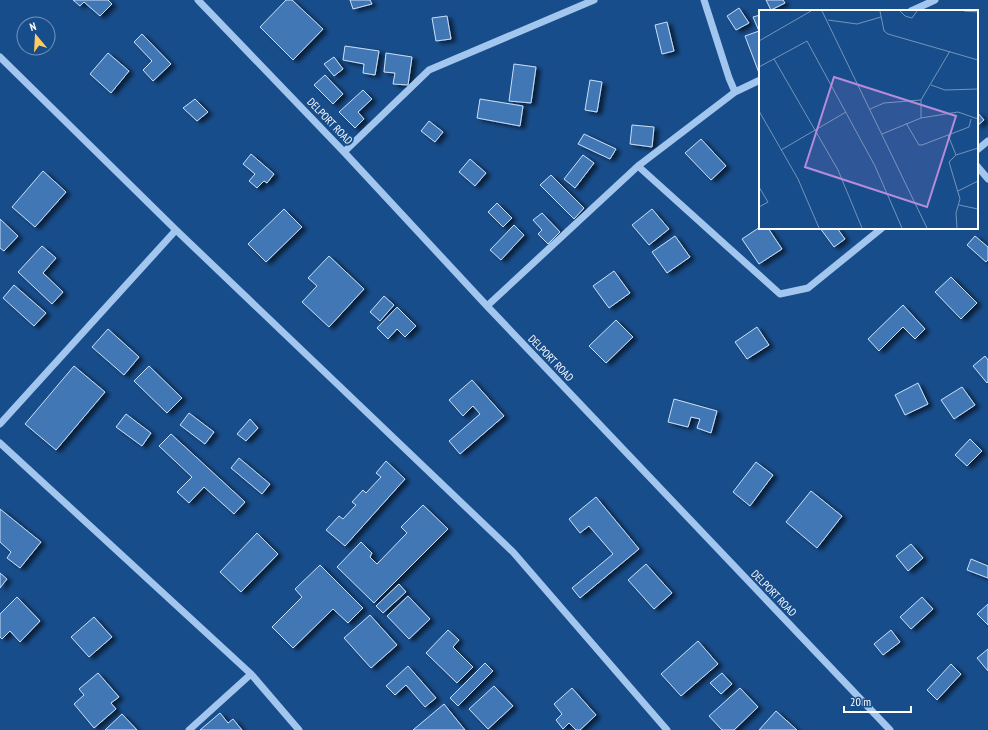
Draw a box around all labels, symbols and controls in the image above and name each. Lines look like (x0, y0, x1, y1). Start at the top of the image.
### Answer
inset map (759, 10, 978, 229)
north arrow (16, 16, 56, 56)
text: N (28, 19, 38, 34)
street label: DELPORT ROAD (304, 95, 356, 147)
street label: DELPORT ROAD (525, 332, 577, 384)
street label: DELPORT ROAD (748, 567, 800, 619)
scale bar (844, 688, 911, 714)
text: 20 m (850, 694, 871, 709)

